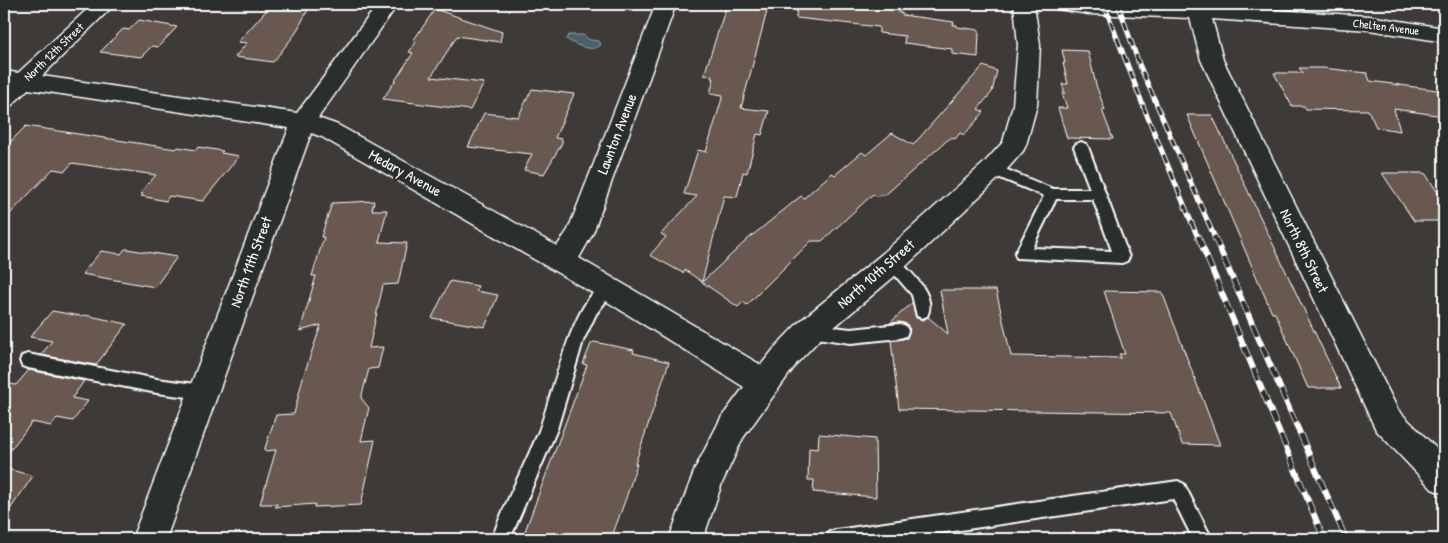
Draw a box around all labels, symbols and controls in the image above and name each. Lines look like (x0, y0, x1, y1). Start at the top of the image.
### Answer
street label: Chelten Avenue (1352, 14, 1421, 39)
street label: North 12th Street (20, 18, 88, 85)
street label: Lawnton Avenue (592, 91, 642, 177)
street label: Medary Avenue (365, 144, 445, 201)
street label: North 8th Street (1275, 205, 1334, 297)
street label: North 11th Street (224, 213, 277, 310)
street label: North 10th Street (832, 233, 920, 313)

